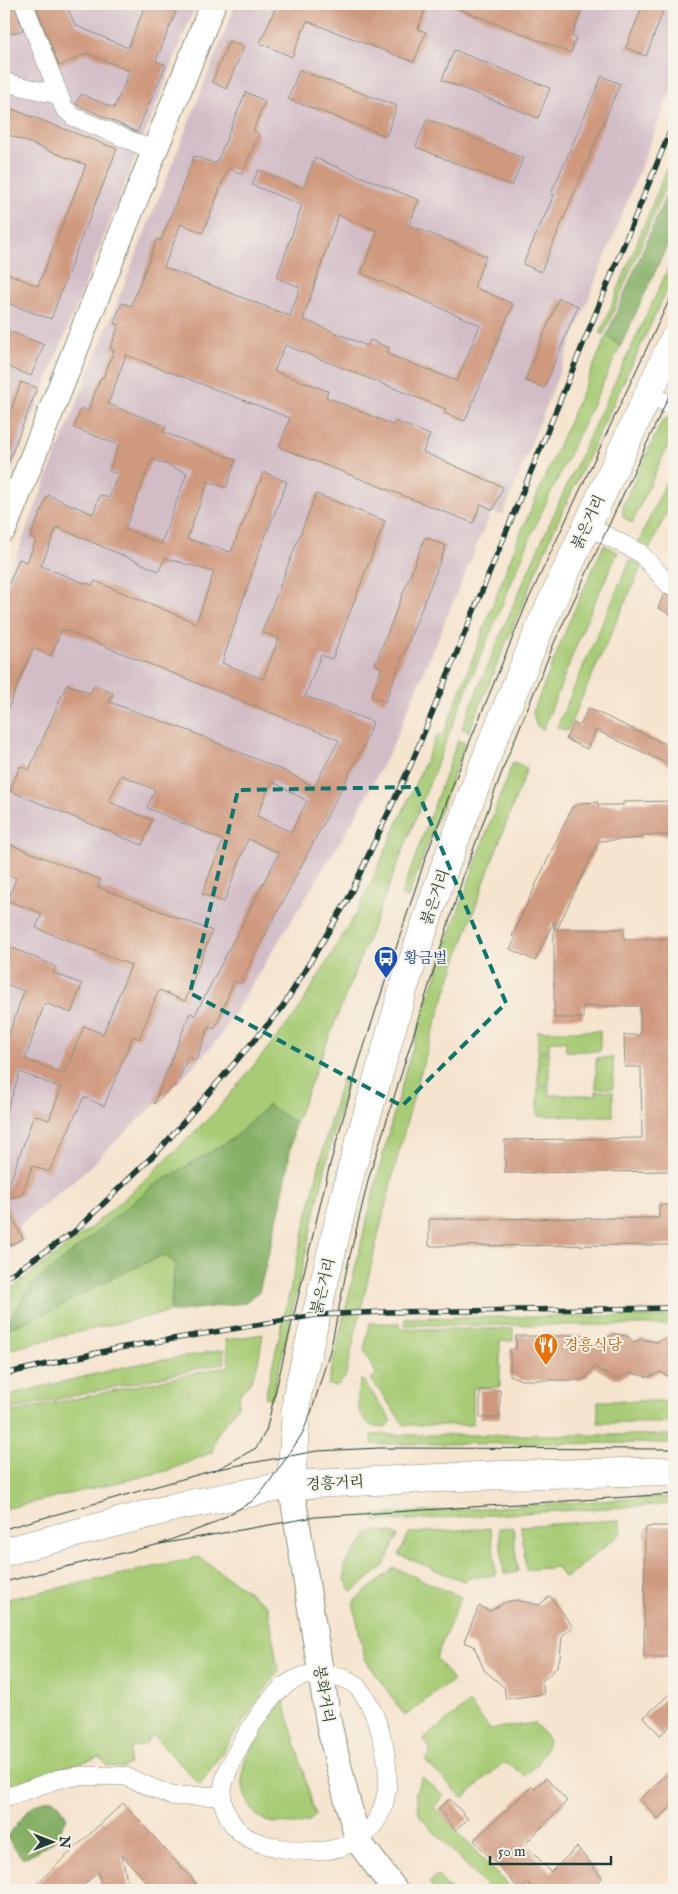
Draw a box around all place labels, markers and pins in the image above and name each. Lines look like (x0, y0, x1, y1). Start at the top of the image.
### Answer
bus stop icon: 황금벌 (373, 945, 399, 979)
place label: 황금벌 (404, 949, 447, 968)
restaurant icon: 경흥식당 (533, 1332, 559, 1366)
place label: 경흥식당 (564, 1336, 622, 1355)

